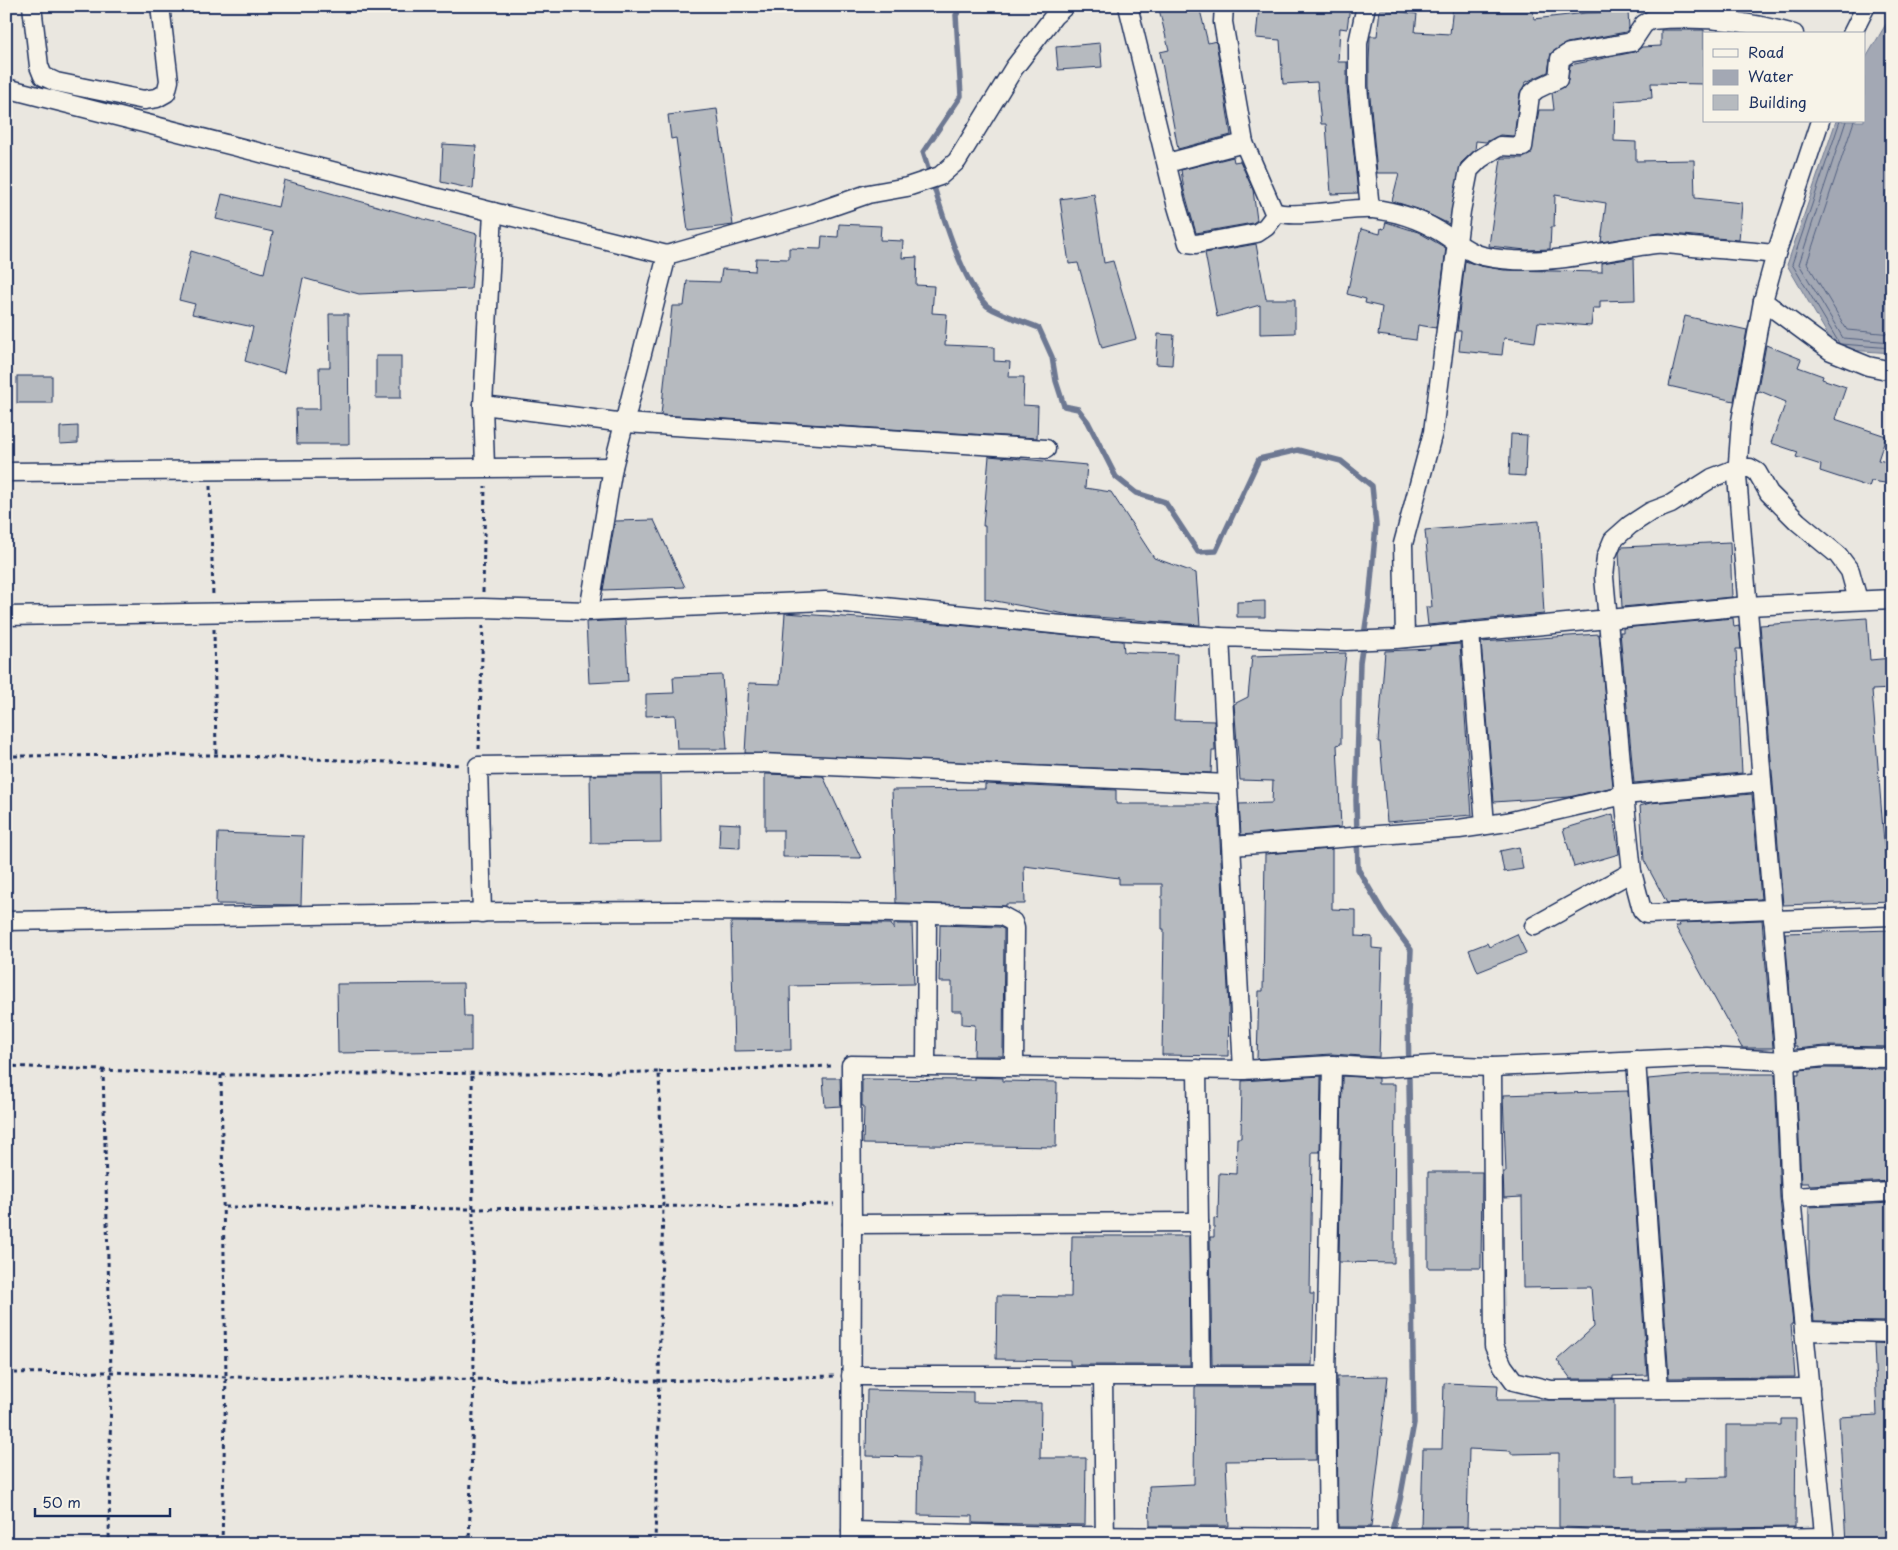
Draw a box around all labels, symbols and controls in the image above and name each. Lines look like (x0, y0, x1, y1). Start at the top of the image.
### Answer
legend (1703, 32, 1866, 122)
text: Road (1748, 40, 1784, 63)
text: Water (1748, 64, 1793, 87)
text: Building (1748, 90, 1807, 113)
scale bar (35, 1485, 170, 1517)
text: 50 m (42, 1490, 81, 1513)

